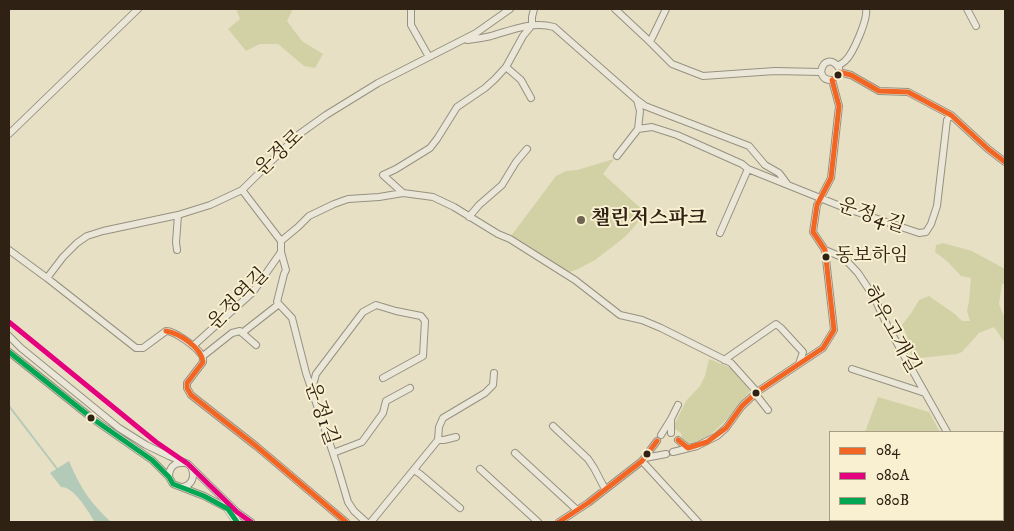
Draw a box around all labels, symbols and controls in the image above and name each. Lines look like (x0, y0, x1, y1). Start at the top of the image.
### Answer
unlabelled marker (833, 70, 843, 80)
street label: 운정로 (251, 125, 309, 183)
street label: 운정4길 (834, 194, 908, 240)
place label: 챌린저스파크 (591, 208, 707, 232)
marker: 챌린저스파크 (575, 214, 587, 226)
place label: 동보하임 (835, 246, 908, 268)
marker: 동보하임 (821, 252, 831, 262)
street label: 운정역길 (204, 264, 274, 336)
street label: 하우고개길 (856, 282, 924, 378)
street label: 운정1길 (298, 379, 342, 449)
unlabelled marker (751, 388, 761, 398)
unlabelled marker (86, 413, 96, 423)
legend (829, 431, 1004, 521)
text: 084 (876, 441, 900, 460)
unlabelled marker (642, 449, 652, 459)
text: 080A (876, 466, 909, 485)
text: 080B (876, 491, 909, 510)

